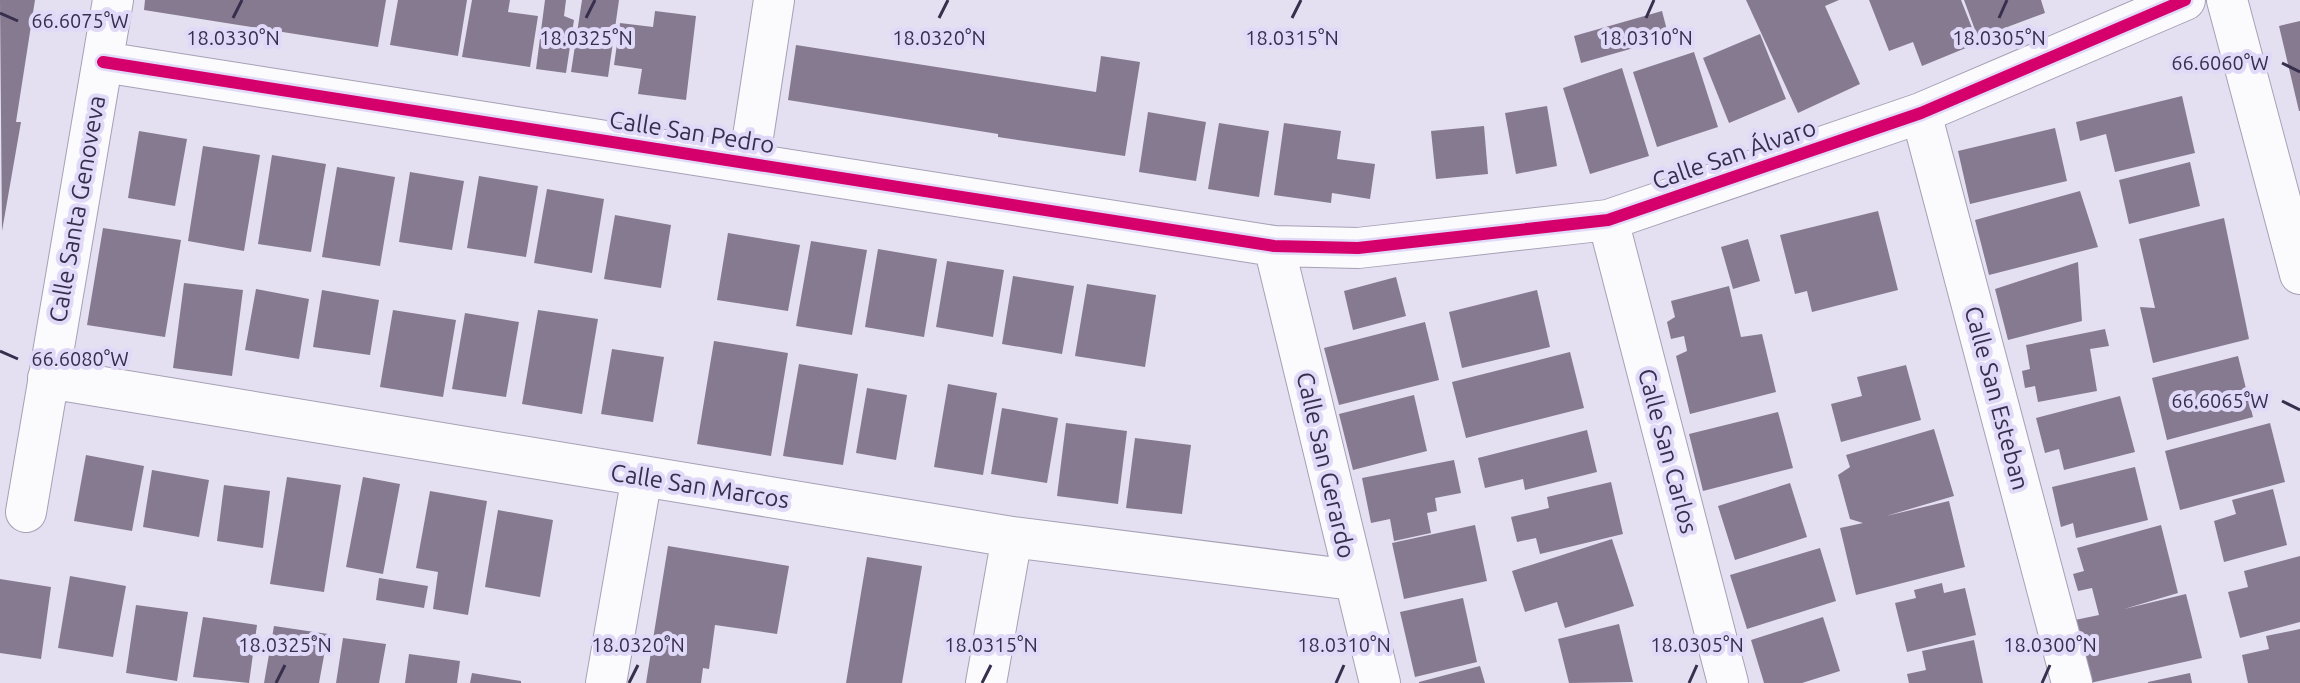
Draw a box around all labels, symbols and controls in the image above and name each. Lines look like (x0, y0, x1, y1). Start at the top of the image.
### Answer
text: 66.6075°W (31, 9, 129, 32)
text: 18.0330°N (186, 26, 280, 49)
text: 18.0325°N (539, 26, 633, 49)
text: 18.0320°N (892, 26, 986, 49)
text: 18.0315°N (1245, 26, 1339, 49)
text: 18.0310°N (1599, 26, 1693, 49)
text: 18.0305°N (1952, 26, 2046, 49)
text: 66.6060°W (2171, 51, 2269, 74)
street label: Calle Santa Genoveva (44, 93, 110, 325)
street label: Calle San Pedro (608, 106, 776, 158)
street label: Calle San Álvaro (1648, 112, 1819, 195)
street label: Calle San Esteban (1959, 303, 2035, 493)
text: 66.6080°W (31, 347, 129, 370)
street label: Calle San Carlos (1633, 366, 1703, 536)
street label: Calle San Gerardo (1291, 369, 1361, 561)
text: 66.6065°W (2171, 389, 2269, 412)
street label: Calle San Marcos (609, 459, 791, 513)
text: 18.0325°N (238, 633, 332, 656)
text: 18.0320°N (591, 633, 685, 656)
text: 18.0315°N (944, 633, 1038, 656)
text: 18.0310°N (1297, 633, 1391, 656)
text: 18.0305°N (1650, 633, 1744, 656)
text: 18.0300°N (2003, 633, 2097, 656)

